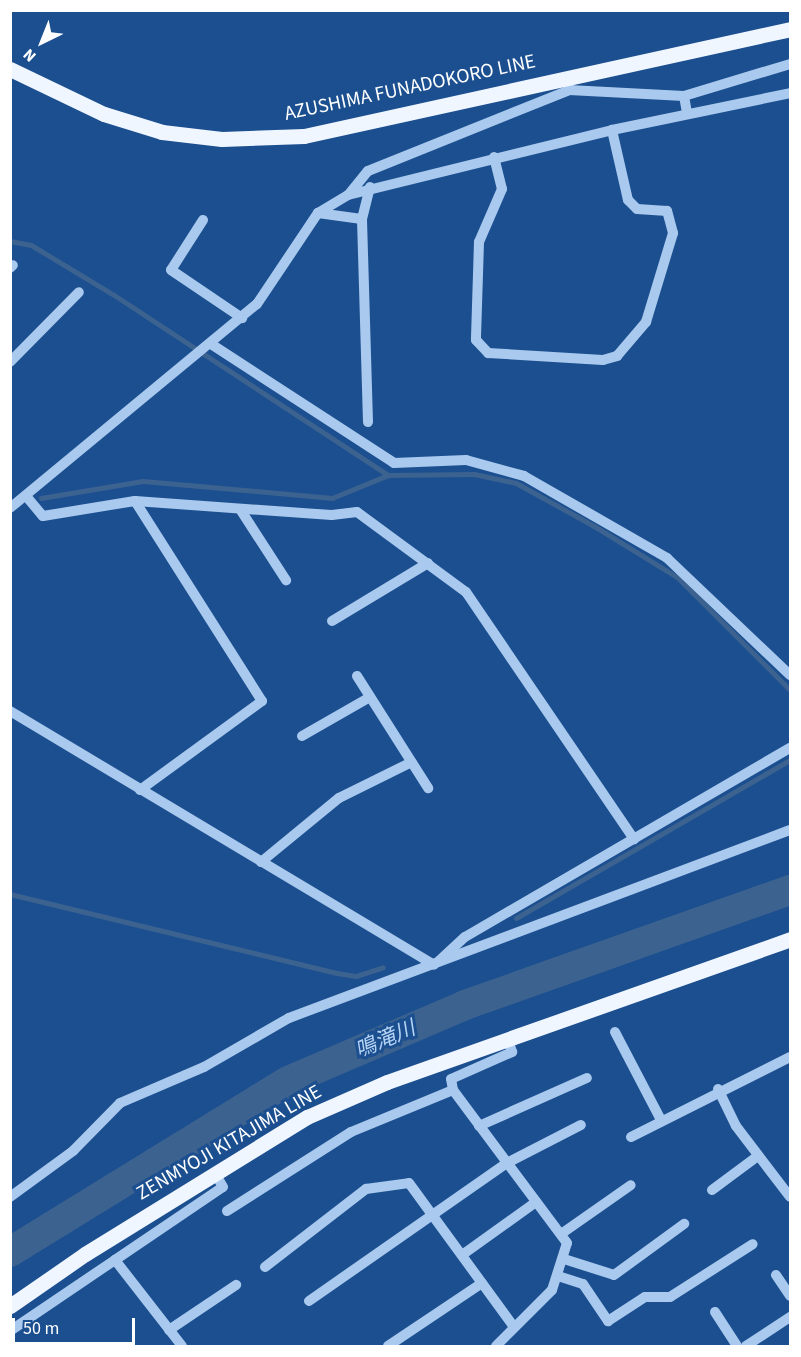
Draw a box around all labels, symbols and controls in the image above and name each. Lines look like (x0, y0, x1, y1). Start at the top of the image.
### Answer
north arrow (12, 12, 72, 72)
text: N (18, 43, 41, 67)
street label: AZUSHIMA FUNADOKORO LINE (282, 50, 538, 126)
water label: 鳴滝川 (351, 1015, 419, 1063)
street label: ZENMYOJI KITAJIMA LINE (132, 1080, 326, 1206)
scale bar (15, 1306, 138, 1344)
text: 50 m (23, 1316, 59, 1341)

